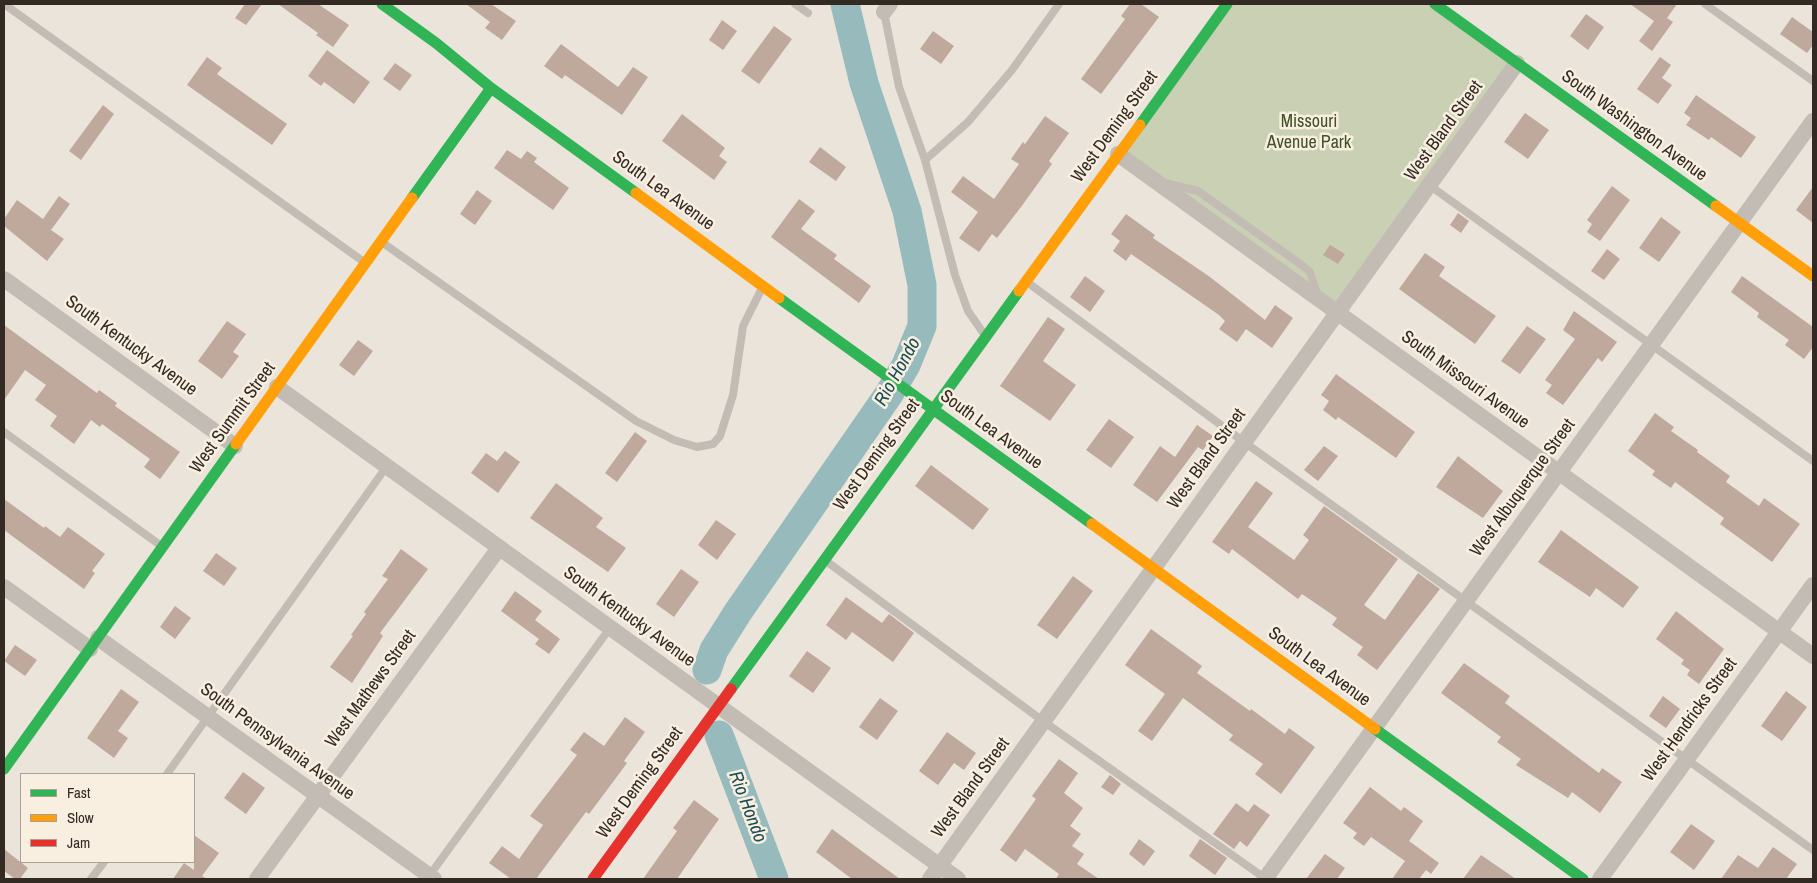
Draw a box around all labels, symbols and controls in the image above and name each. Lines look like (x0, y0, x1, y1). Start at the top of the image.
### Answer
street label: South Washington Avenue (1557, 66, 1711, 186)
street label: West Deming Street (1067, 67, 1163, 187)
street label: West Bland Street (1400, 77, 1488, 185)
park label: Missouri Avenue Park (1267, 111, 1351, 154)
street label: South Lea Avenue (608, 147, 718, 235)
street label: South Kentucky Avenue (61, 291, 201, 401)
street label: South Missouri Avenue (1397, 326, 1533, 434)
water label: Rio Hondo (870, 334, 926, 410)
street label: West Summit Street (186, 358, 280, 478)
street label: South Lea Avenue (936, 386, 1046, 474)
street label: West Deming Street (829, 395, 925, 515)
street label: West Bland Street (1163, 405, 1251, 513)
street label: West Albuquerque Street (1466, 415, 1580, 561)
street label: South Kentucky Avenue (559, 562, 699, 672)
street label: South Lea Avenue (1264, 623, 1374, 711)
street label: West Mathews Street (321, 626, 421, 752)
street label: West Hendricks Street (1638, 654, 1742, 786)
street label: South Pennsylvania Avenue (196, 679, 358, 805)
street label: West Deming Street (592, 723, 688, 843)
street label: West Bland Street (927, 734, 1015, 842)
water label: Rio Hondo (723, 768, 771, 846)
legend (20, 773, 195, 863)
text: Fast (67, 782, 90, 803)
text: Slow (67, 807, 94, 828)
text: Jam (67, 832, 90, 853)

